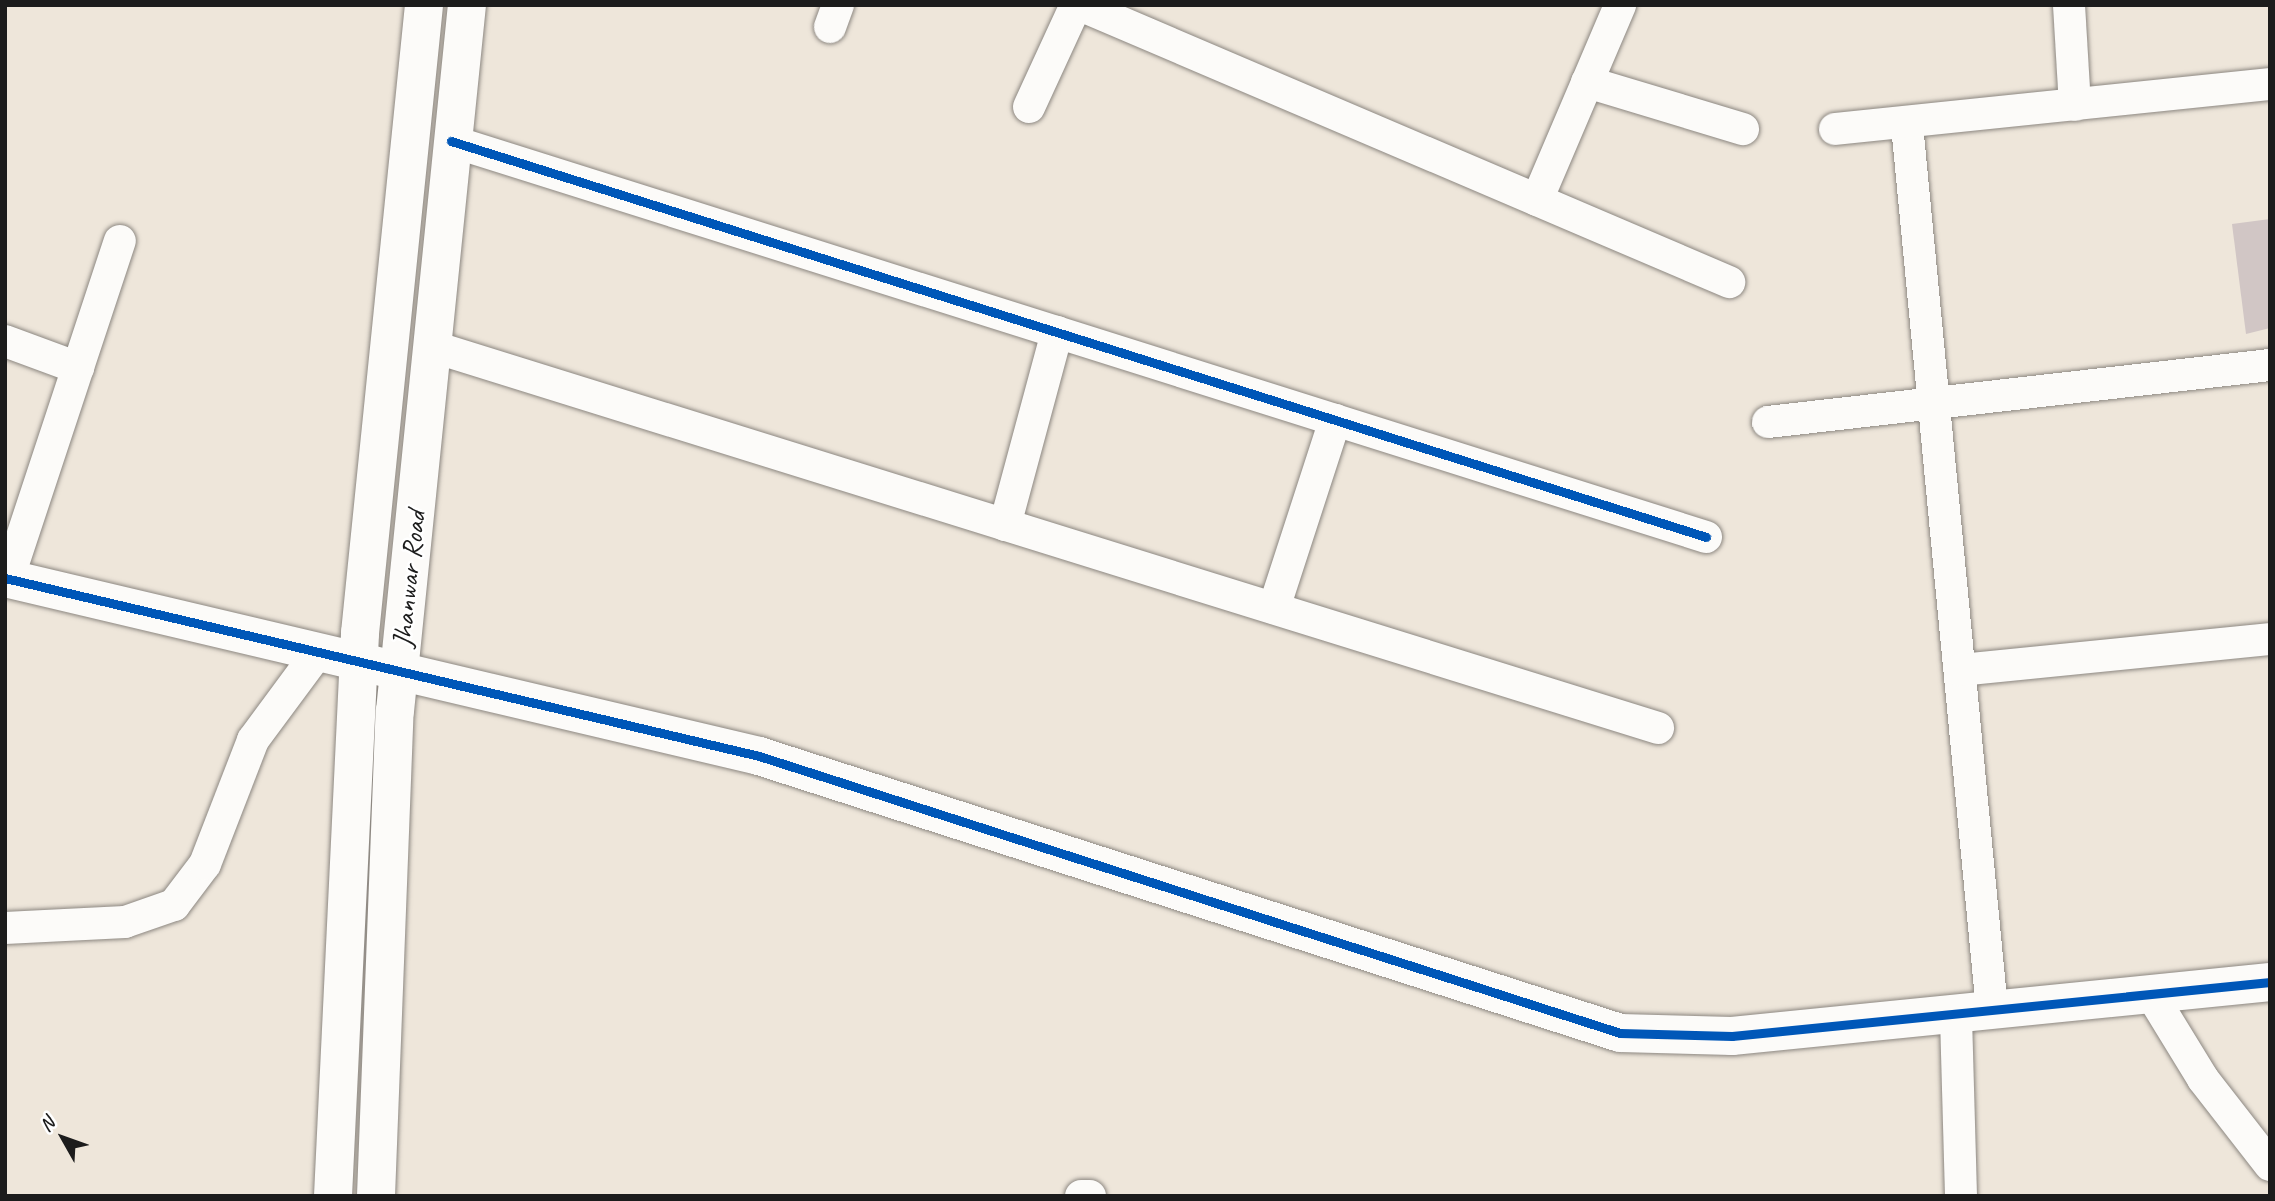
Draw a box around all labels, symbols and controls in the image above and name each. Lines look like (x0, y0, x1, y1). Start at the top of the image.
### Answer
street label: Jhanwar Road (385, 510, 433, 648)
north arrow (28, 1103, 98, 1173)
text: N (34, 1112, 60, 1137)

